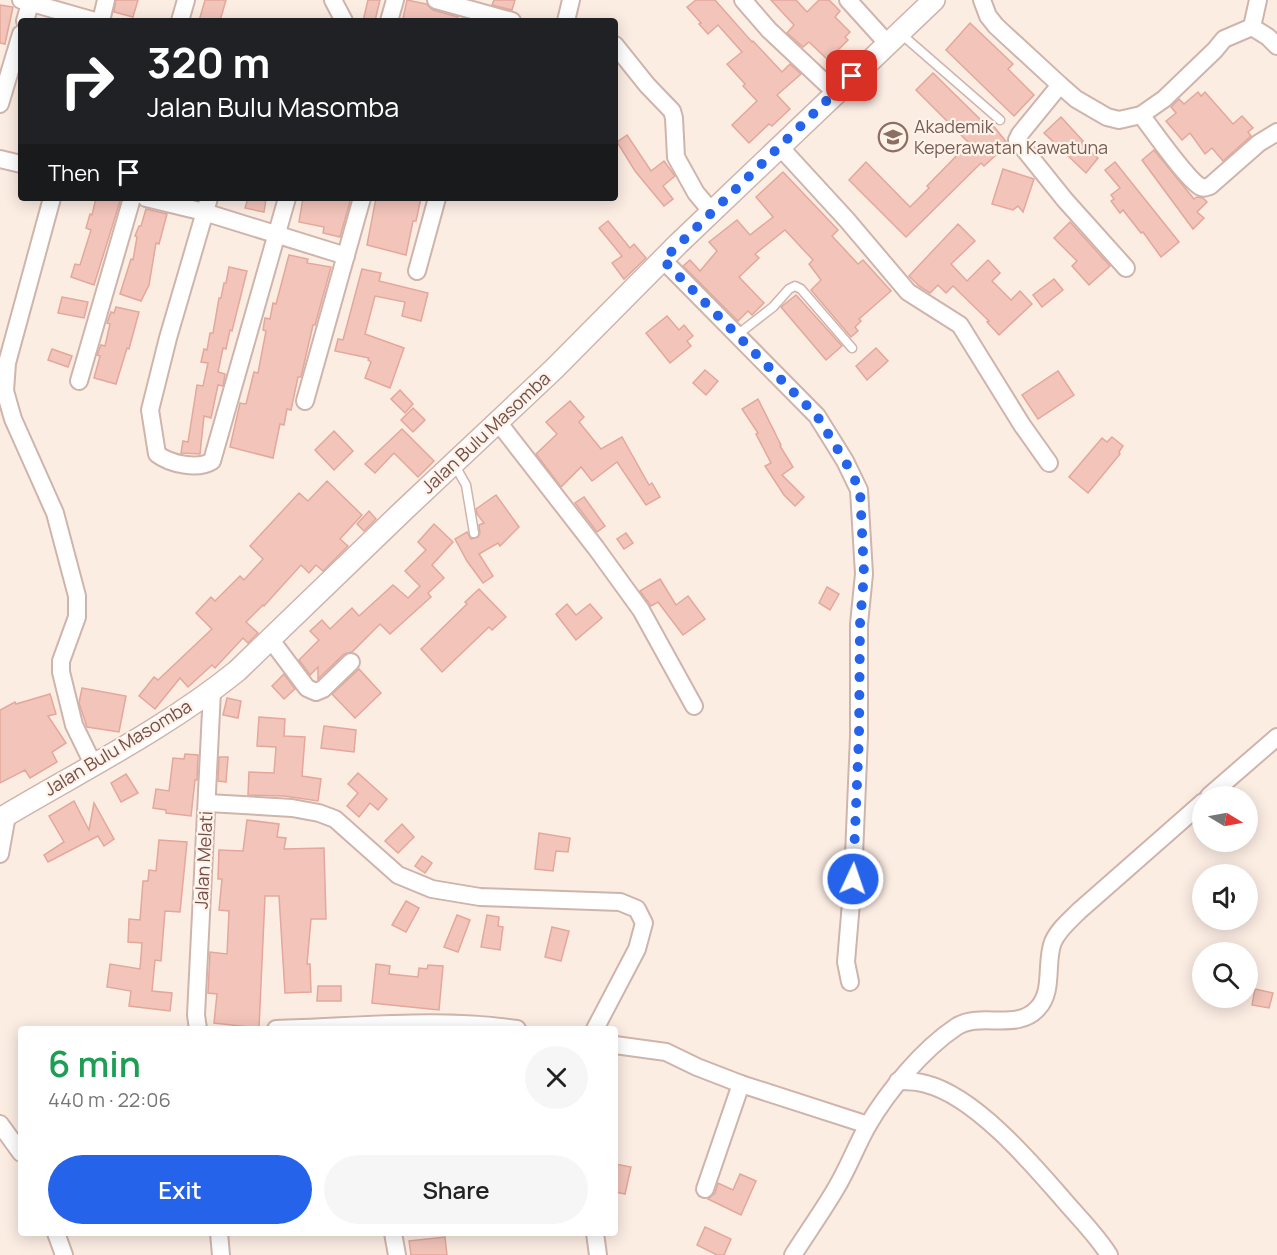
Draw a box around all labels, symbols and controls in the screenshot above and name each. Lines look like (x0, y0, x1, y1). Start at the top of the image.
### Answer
text: 320 m (147, 33, 270, 91)
icon: right (48, 42, 126, 120)
pin (826, 50, 877, 101)
icon: arrive (835, 59, 868, 92)
text: Jalan Bulu Masomba (147, 88, 399, 125)
place label: Akademik Keperawatan Kawatuna (914, 114, 1108, 159)
school or university icon: Akademik Keperawatan Kawatuna (877, 121, 909, 153)
icon: arrive (112, 156, 145, 189)
text: Then (48, 158, 100, 188)
street label: Jalan Bulu Masomba (416, 366, 555, 498)
street label: Jalan Bulu Masomba (39, 694, 196, 801)
north arrow (1192, 786, 1258, 852)
map controls (1192, 786, 1258, 1008)
street label: Jalan Melati (188, 810, 218, 910)
position arrow (821, 847, 885, 911)
button: sound (1192, 864, 1258, 930)
button: search (1192, 942, 1258, 1008)
text: 6 min (48, 1039, 141, 1088)
button: close (525, 1046, 588, 1109)
text: 440 m · 22:06 (48, 1086, 171, 1113)
button: Exit (48, 1155, 312, 1224)
button: Share (324, 1155, 588, 1224)

